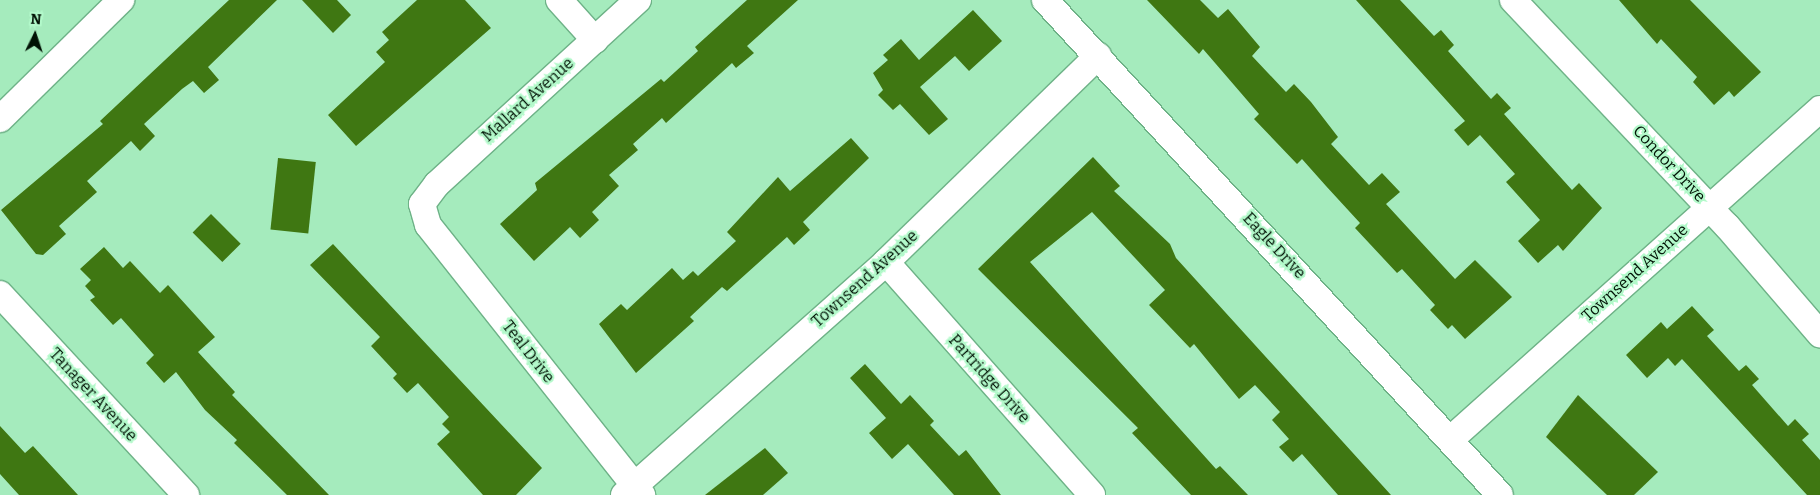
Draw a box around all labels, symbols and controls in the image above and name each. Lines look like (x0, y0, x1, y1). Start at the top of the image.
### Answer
north arrow (10, 10, 60, 60)
text: N (30, 11, 42, 28)
street label: Mallard Avenue (478, 54, 578, 146)
street label: Condor Drive (1629, 122, 1709, 206)
street label: Eagle Drive (1239, 209, 1309, 283)
street label: Townsend Avenue (1578, 220, 1692, 326)
street label: Townsend Avenue (808, 226, 922, 332)
street label: Teal Drive (498, 317, 558, 387)
street label: Partridge Drive (944, 331, 1034, 427)
street label: Tanager Avenue (45, 345, 141, 445)

